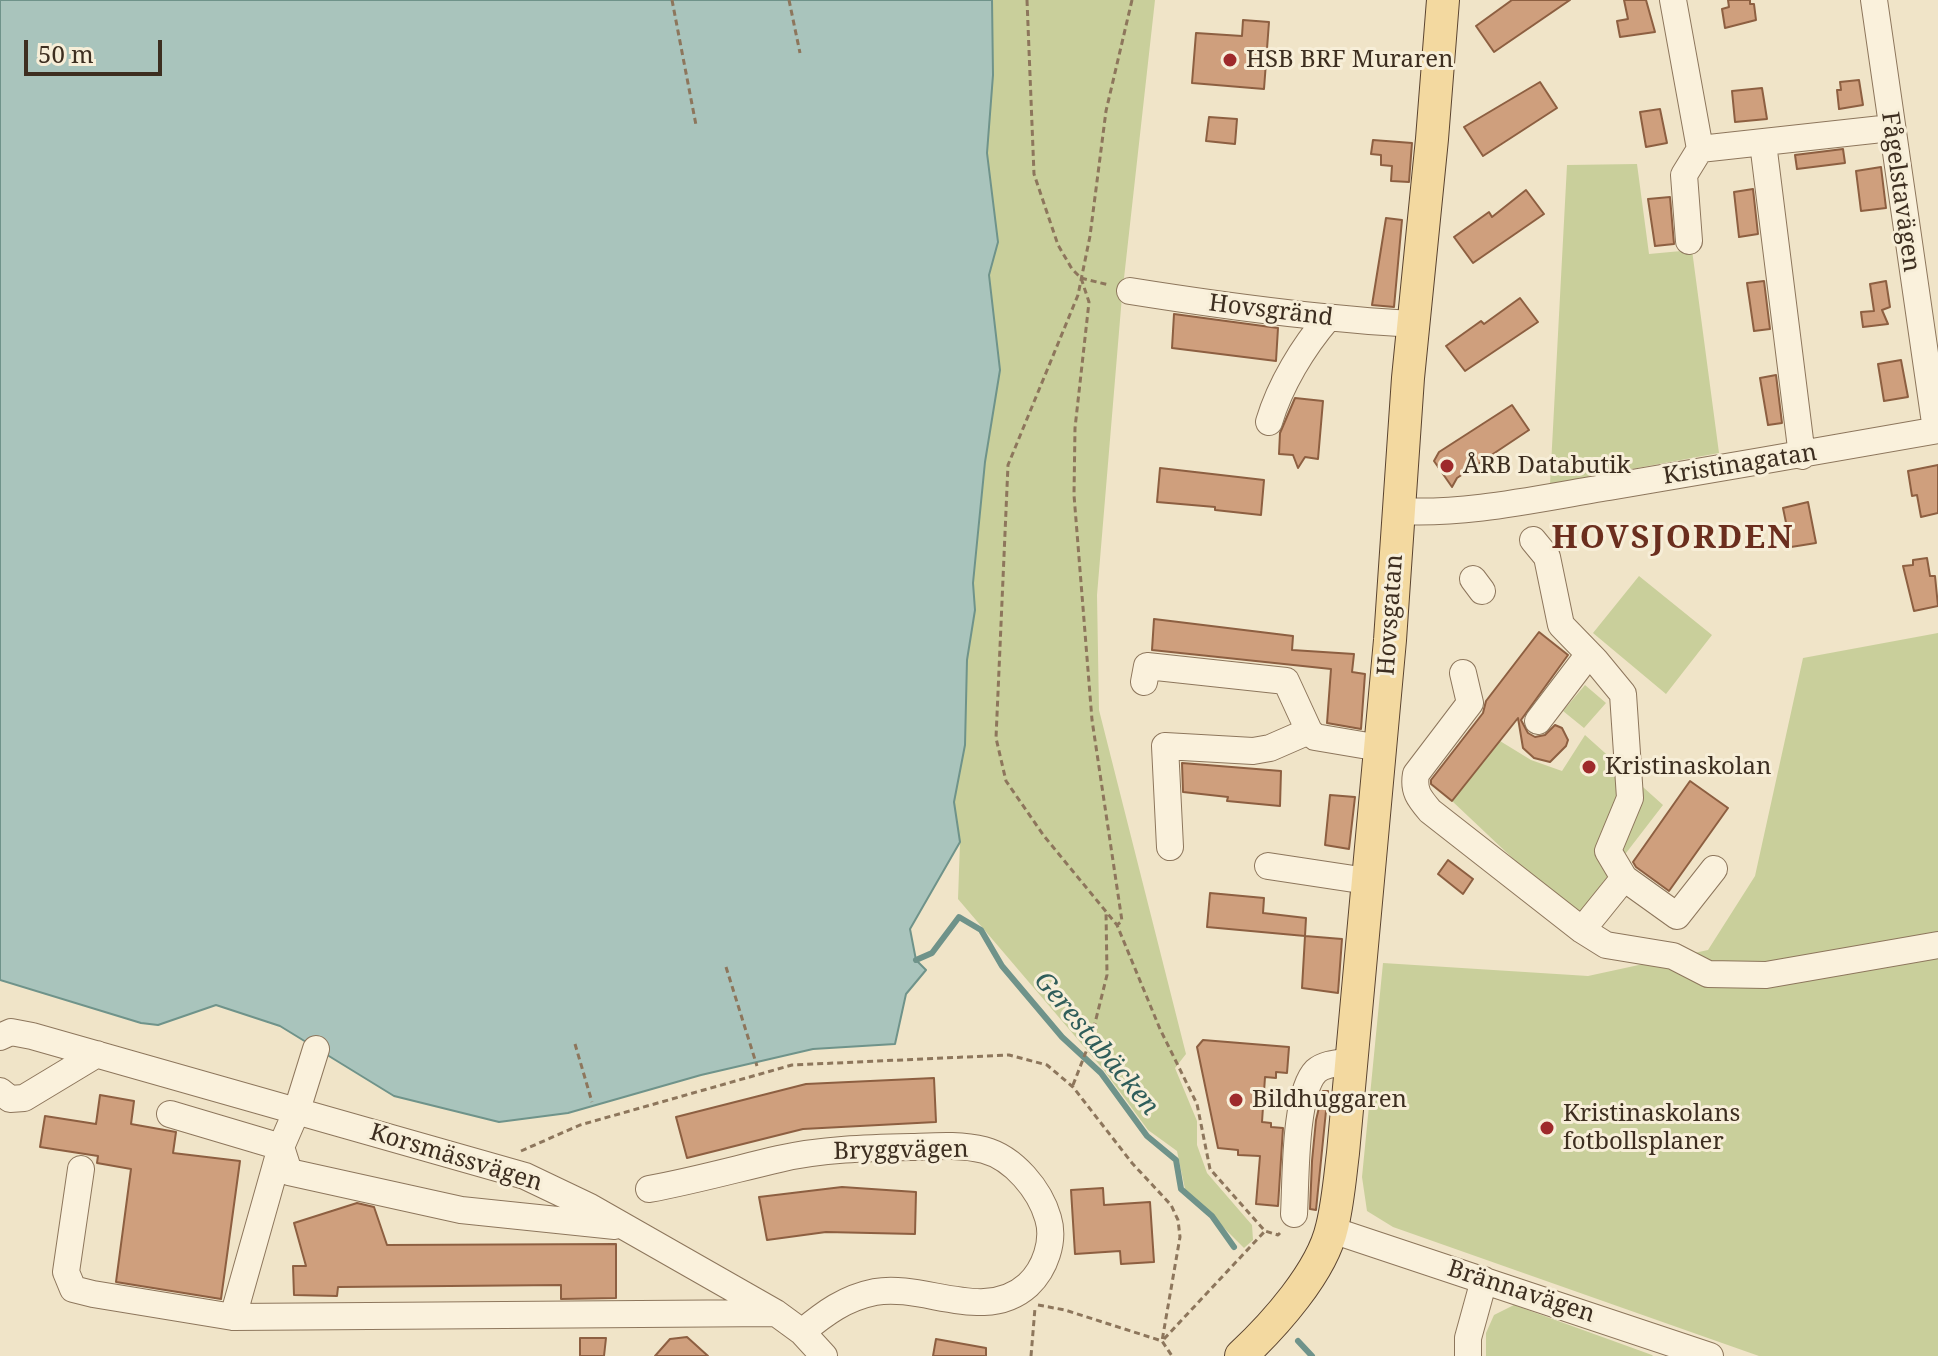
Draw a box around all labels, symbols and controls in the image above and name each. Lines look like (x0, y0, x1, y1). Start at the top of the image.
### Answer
scale bar (28, 24, 166, 74)
text: 50 m (38, 37, 94, 70)
place label: HSB BRF Muraren (1246, 46, 1454, 74)
marker: HSB BRF Muraren (1221, 51, 1239, 69)
street label: Fågelstavägen (1875, 110, 1925, 274)
street label: Hovsgränd (1207, 289, 1335, 333)
street label: Kristinagatan (1661, 439, 1819, 491)
place label: ÅRB Databutik (1463, 452, 1631, 480)
marker: ÅRB Databutik (1438, 457, 1456, 475)
district label: HOVSJORDEN (1552, 520, 1794, 558)
street label: Hovsgatan (1372, 553, 1410, 677)
place label: Kristinaskolan (1605, 753, 1771, 781)
marker: Kristinaskolan (1580, 758, 1598, 776)
water label: Gerestabäcken (1027, 966, 1165, 1122)
place label: Bildhuggaren (1252, 1086, 1407, 1114)
marker: Bildhuggaren (1227, 1091, 1245, 1109)
place label: Kristinaskolans fotbollsplaner (1563, 1100, 1740, 1156)
street label: Korsmässvägen (366, 1118, 546, 1198)
marker: Kristinaskolans fotbollsplaner (1538, 1119, 1556, 1137)
street label: Bryggvägen (833, 1135, 969, 1167)
street label: Brännavägen (1444, 1255, 1598, 1329)

